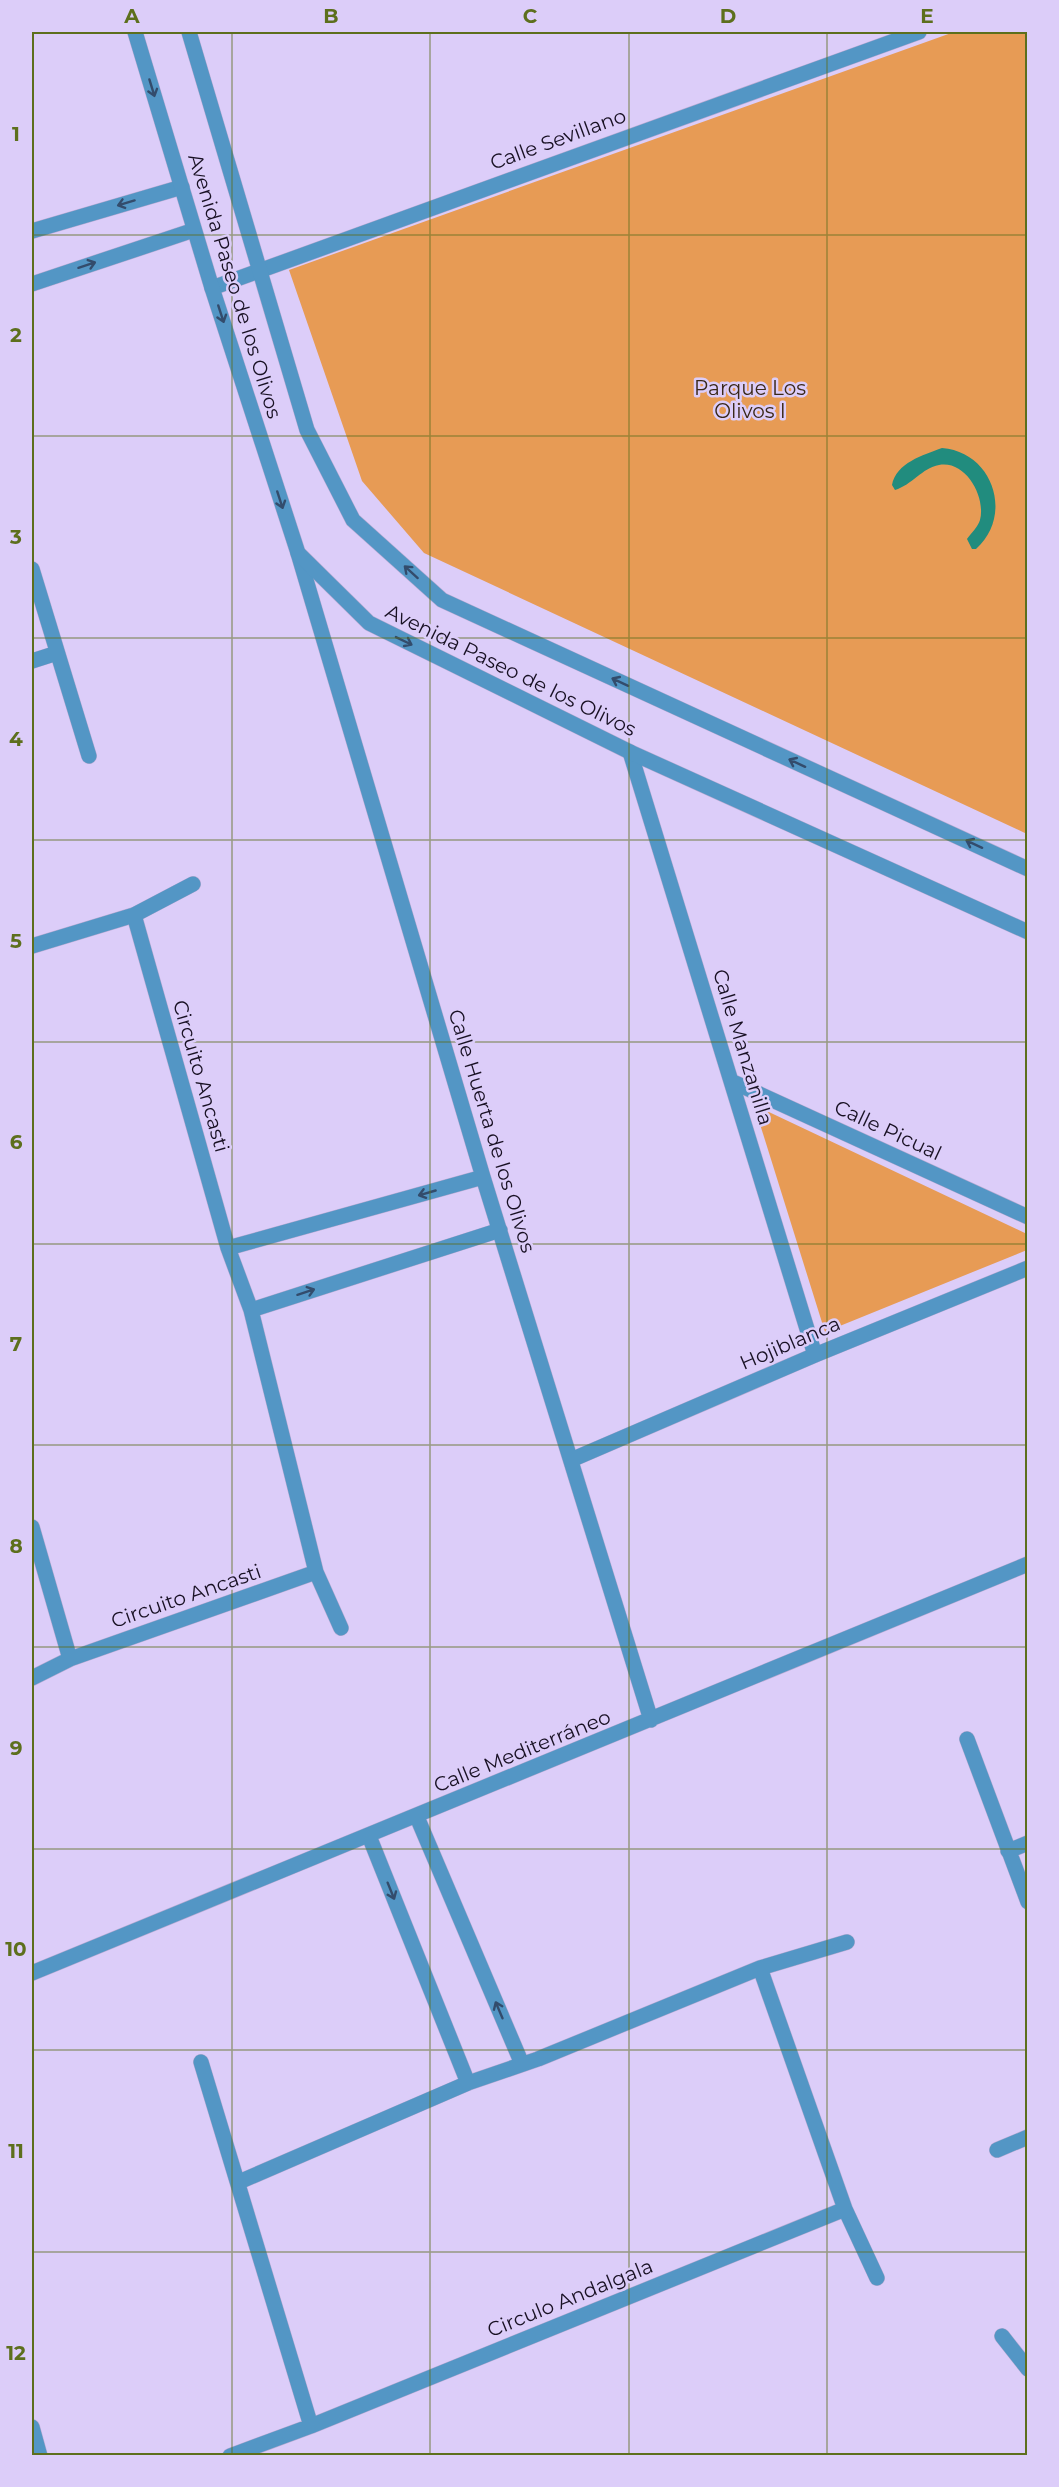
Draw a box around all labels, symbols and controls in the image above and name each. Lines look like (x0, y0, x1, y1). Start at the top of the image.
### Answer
text: A (123, 4, 140, 28)
text: B (323, 4, 339, 28)
text: C (523, 4, 538, 28)
text: D (720, 4, 736, 28)
text: E (920, 4, 934, 28)
one-way arrow (147, 78, 158, 97)
street label: Calle Sevillano (487, 103, 629, 175)
text: 1 (12, 122, 20, 146)
street label: Avenida Paseo de los Olivos (183, 151, 287, 422)
one-way arrow (116, 198, 135, 209)
one-way arrow (77, 259, 96, 270)
one-way arrow (216, 304, 227, 323)
text: 2 (10, 323, 22, 347)
park label: Parque Los Olivos I (694, 376, 806, 423)
one-way arrow (276, 490, 287, 509)
text: 3 (9, 525, 22, 549)
one-way arrow (404, 565, 419, 580)
street label: Avenida Paseo de los Olivos (382, 599, 640, 741)
one-way arrow (395, 635, 413, 647)
one-way arrow (611, 675, 629, 687)
text: 4 (9, 727, 23, 751)
one-way arrow (789, 757, 807, 768)
one-way arrow (966, 838, 984, 850)
text: 5 (10, 929, 22, 953)
street label: Calle Manzanilla (708, 966, 778, 1128)
street label: Circuito Ancasti (168, 997, 234, 1155)
street label: Calle Huerta de los Olivos (444, 1007, 541, 1256)
street label: Calle Picual (831, 1095, 945, 1165)
text: 6 (10, 1130, 23, 1154)
one-way arrow (418, 1188, 437, 1199)
one-way arrow (296, 1286, 315, 1297)
street label: Hojiblanca (736, 1311, 844, 1375)
text: 7 (10, 1332, 22, 1356)
text: 8 (9, 1534, 23, 1558)
street label: Circuito Ancasti (108, 1559, 264, 1633)
street label: Calle Mediterráneo (430, 1705, 614, 1797)
text: 9 (10, 1736, 22, 1760)
one-way arrow (386, 1881, 397, 1899)
text: 10 (5, 1937, 27, 1961)
one-way arrow (493, 2001, 504, 2019)
text: 11 (8, 2139, 24, 2163)
street label: Circulo Andalgala (484, 2254, 656, 2342)
text: 12 (6, 2341, 26, 2365)

